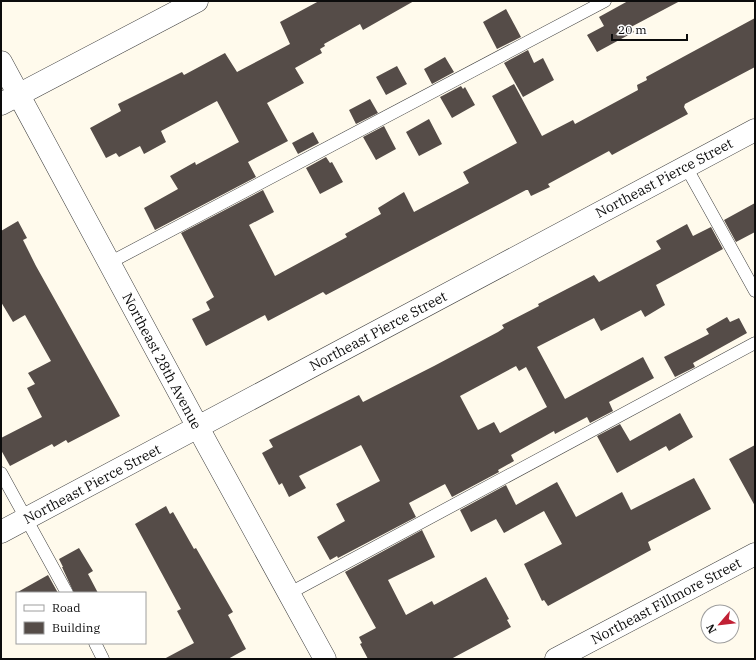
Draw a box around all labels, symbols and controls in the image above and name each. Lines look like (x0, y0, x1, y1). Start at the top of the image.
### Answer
scale bar (612, 16, 687, 42)
text: 20 m (618, 22, 647, 37)
street label: Northeast Pierce Street (592, 134, 736, 222)
street label: Northeast Pierce Street (306, 287, 450, 375)
street label: Northeast 28th Avenue (118, 290, 206, 432)
street label: Northeast Pierce Street (20, 440, 164, 528)
street label: Northeast Fillmore Street (588, 554, 744, 648)
legend (16, 592, 146, 644)
text: Road (52, 600, 81, 615)
north arrow (700, 604, 740, 644)
text: Building (52, 620, 100, 635)

